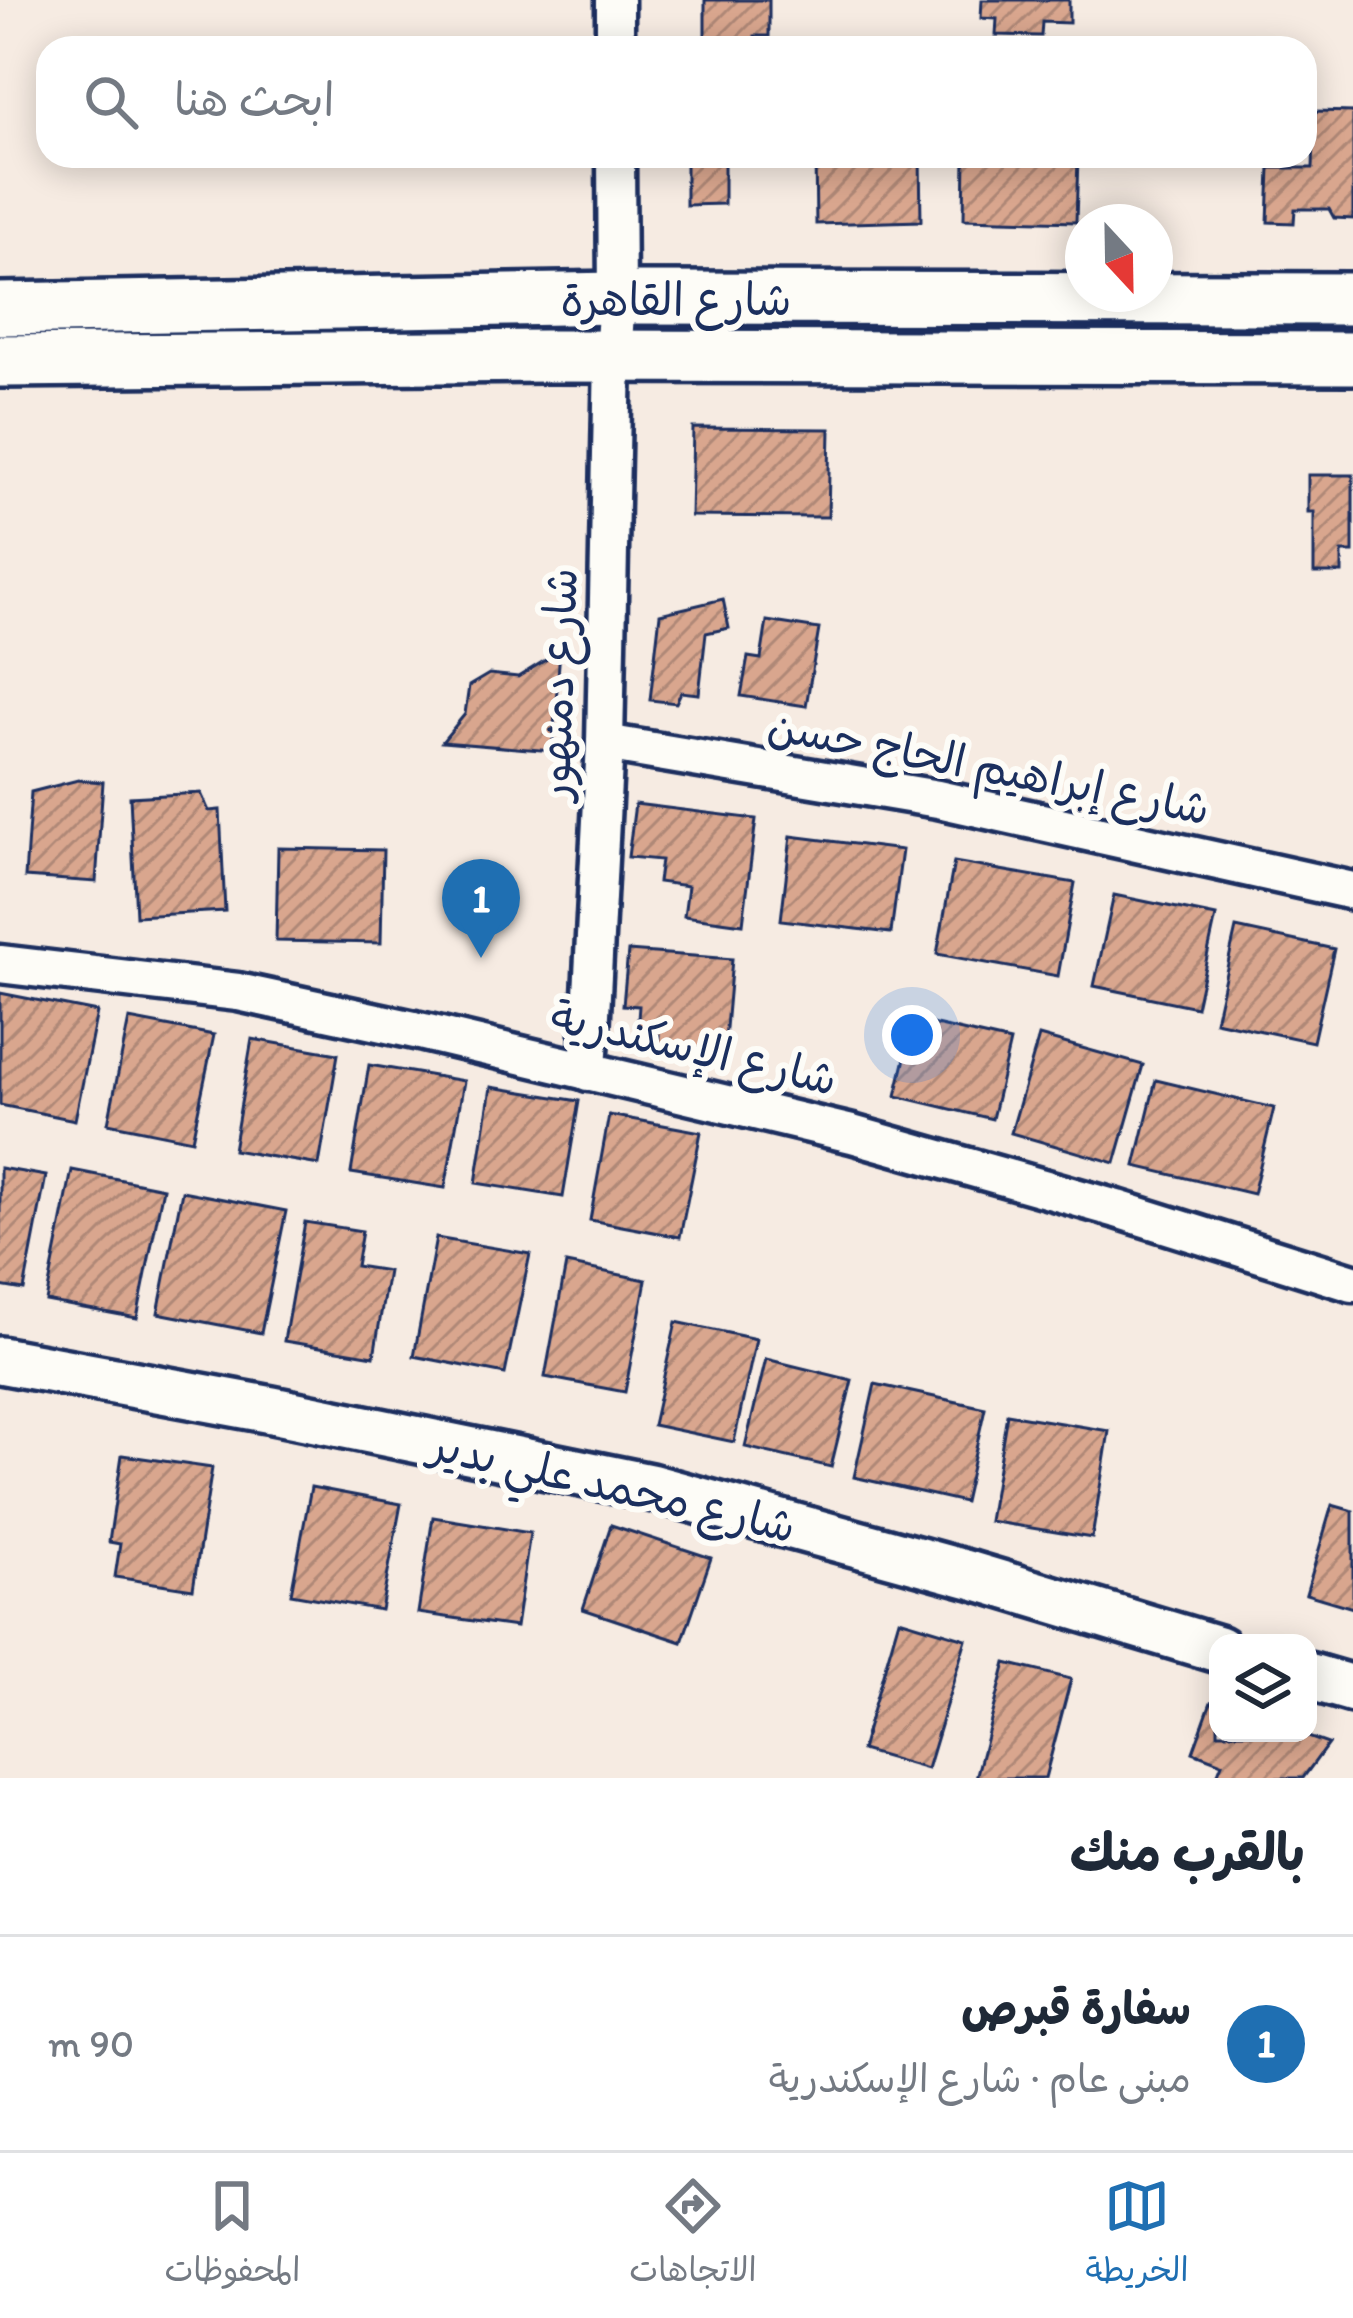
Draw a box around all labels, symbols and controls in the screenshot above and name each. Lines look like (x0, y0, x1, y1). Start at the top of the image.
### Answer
search box (36, 36, 1317, 168)
icon: search (78, 69, 144, 135)
text: ابحث هنا (174, 72, 335, 126)
north arrow (1065, 204, 1173, 312)
street label: شارع القاهرة (561, 272, 791, 331)
street label: شارع دمنهور (526, 567, 593, 805)
street label: شارع إبراهيم الحاج حسن (762, 697, 1214, 844)
pin: 1 (442, 859, 520, 958)
street label: شارع الإسكندرية (545, 988, 842, 1111)
your location (882, 1005, 942, 1065)
street label: شارع محمد علي بدير (418, 1416, 801, 1566)
map controls (1209, 1634, 1317, 1742)
button: layers (1209, 1634, 1317, 1742)
text: بالقرب منك (1070, 1822, 1305, 1883)
text: سفارة قبرص (961, 1981, 1191, 2035)
text: 90 m (48, 2020, 134, 2067)
text: 1 (1257, 2020, 1275, 2067)
text: مبنى عام · شارع الإسكندرية (769, 2055, 1191, 2102)
tab: المحفوظات (164, 2173, 300, 2299)
tab: الاتجاهات (629, 2173, 757, 2299)
tab: الخريطة (1086, 2173, 1189, 2299)

